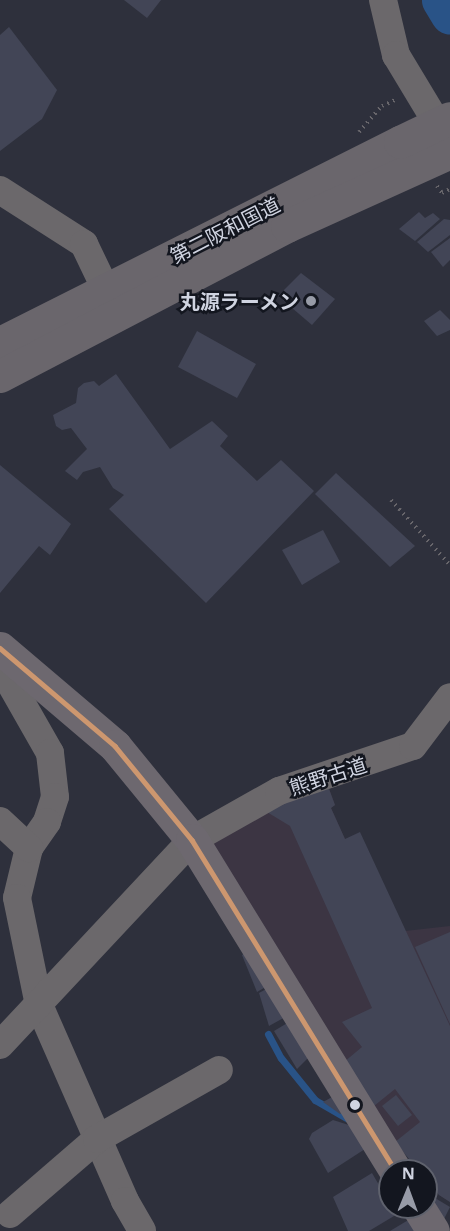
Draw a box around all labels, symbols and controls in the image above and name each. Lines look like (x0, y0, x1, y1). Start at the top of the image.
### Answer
street label: 第二阪和国道 (166, 192, 284, 268)
place label: 丸源ラーメン (179, 289, 299, 313)
marker: 丸源ラーメン (304, 294, 318, 308)
street label: 熊野古道 (286, 752, 370, 800)
unlabelled marker (349, 1099, 361, 1111)
north arrow (378, 1159, 438, 1219)
text: N (402, 1162, 415, 1184)

